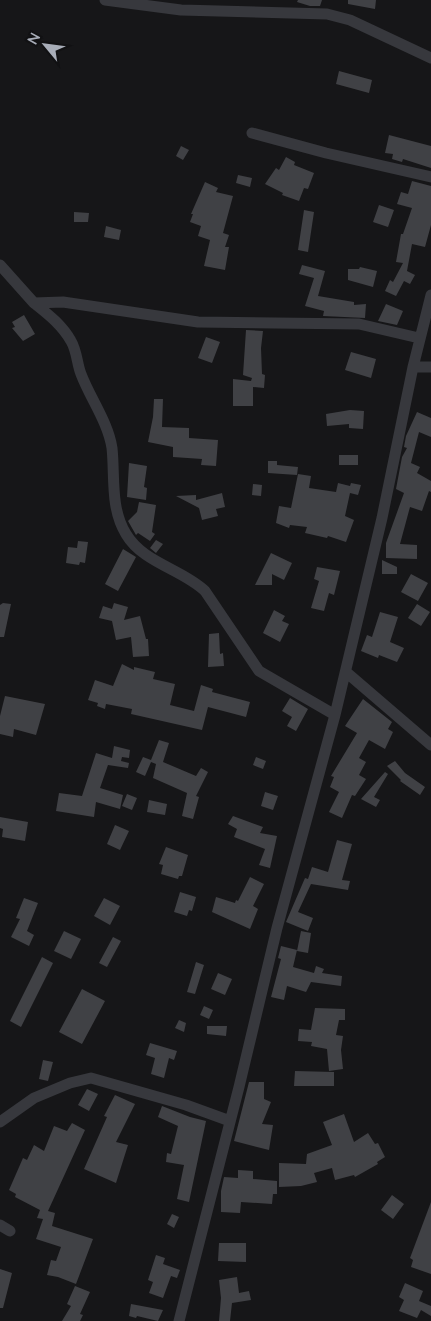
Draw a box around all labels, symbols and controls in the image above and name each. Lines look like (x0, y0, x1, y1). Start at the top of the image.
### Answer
north arrow (20, 20, 70, 70)
text: N (23, 30, 43, 47)

